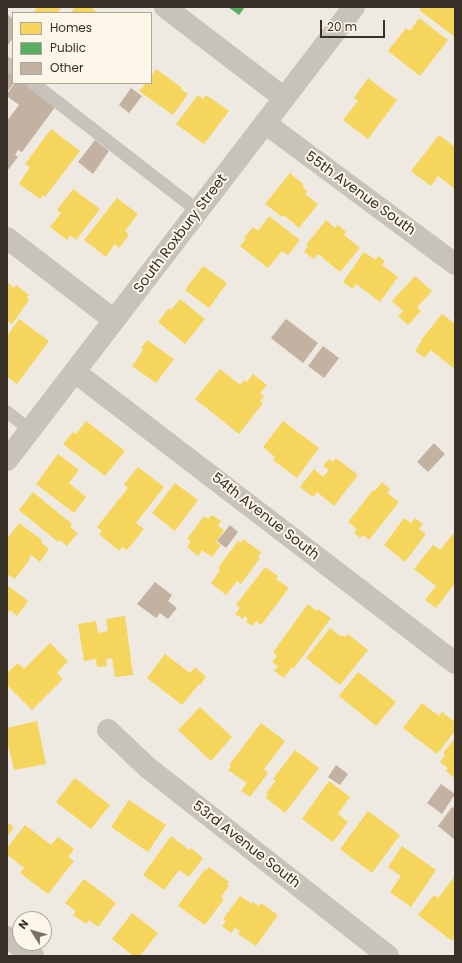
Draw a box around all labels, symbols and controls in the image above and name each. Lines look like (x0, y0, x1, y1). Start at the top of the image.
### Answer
legend (12, 12, 152, 84)
scale bar (322, 12, 387, 38)
text: 20 m (327, 18, 357, 35)
text: Homes (50, 19, 92, 36)
text: Public (50, 39, 86, 56)
text: Other (50, 59, 83, 76)
street label: 55th Avenue South (302, 148, 418, 240)
street label: South Roxbury Street (131, 171, 231, 297)
street label: 54th Avenue South (208, 470, 322, 564)
street label: 53rd Avenue South (189, 798, 303, 892)
north arrow (12, 911, 52, 951)
text: N (14, 916, 32, 933)

